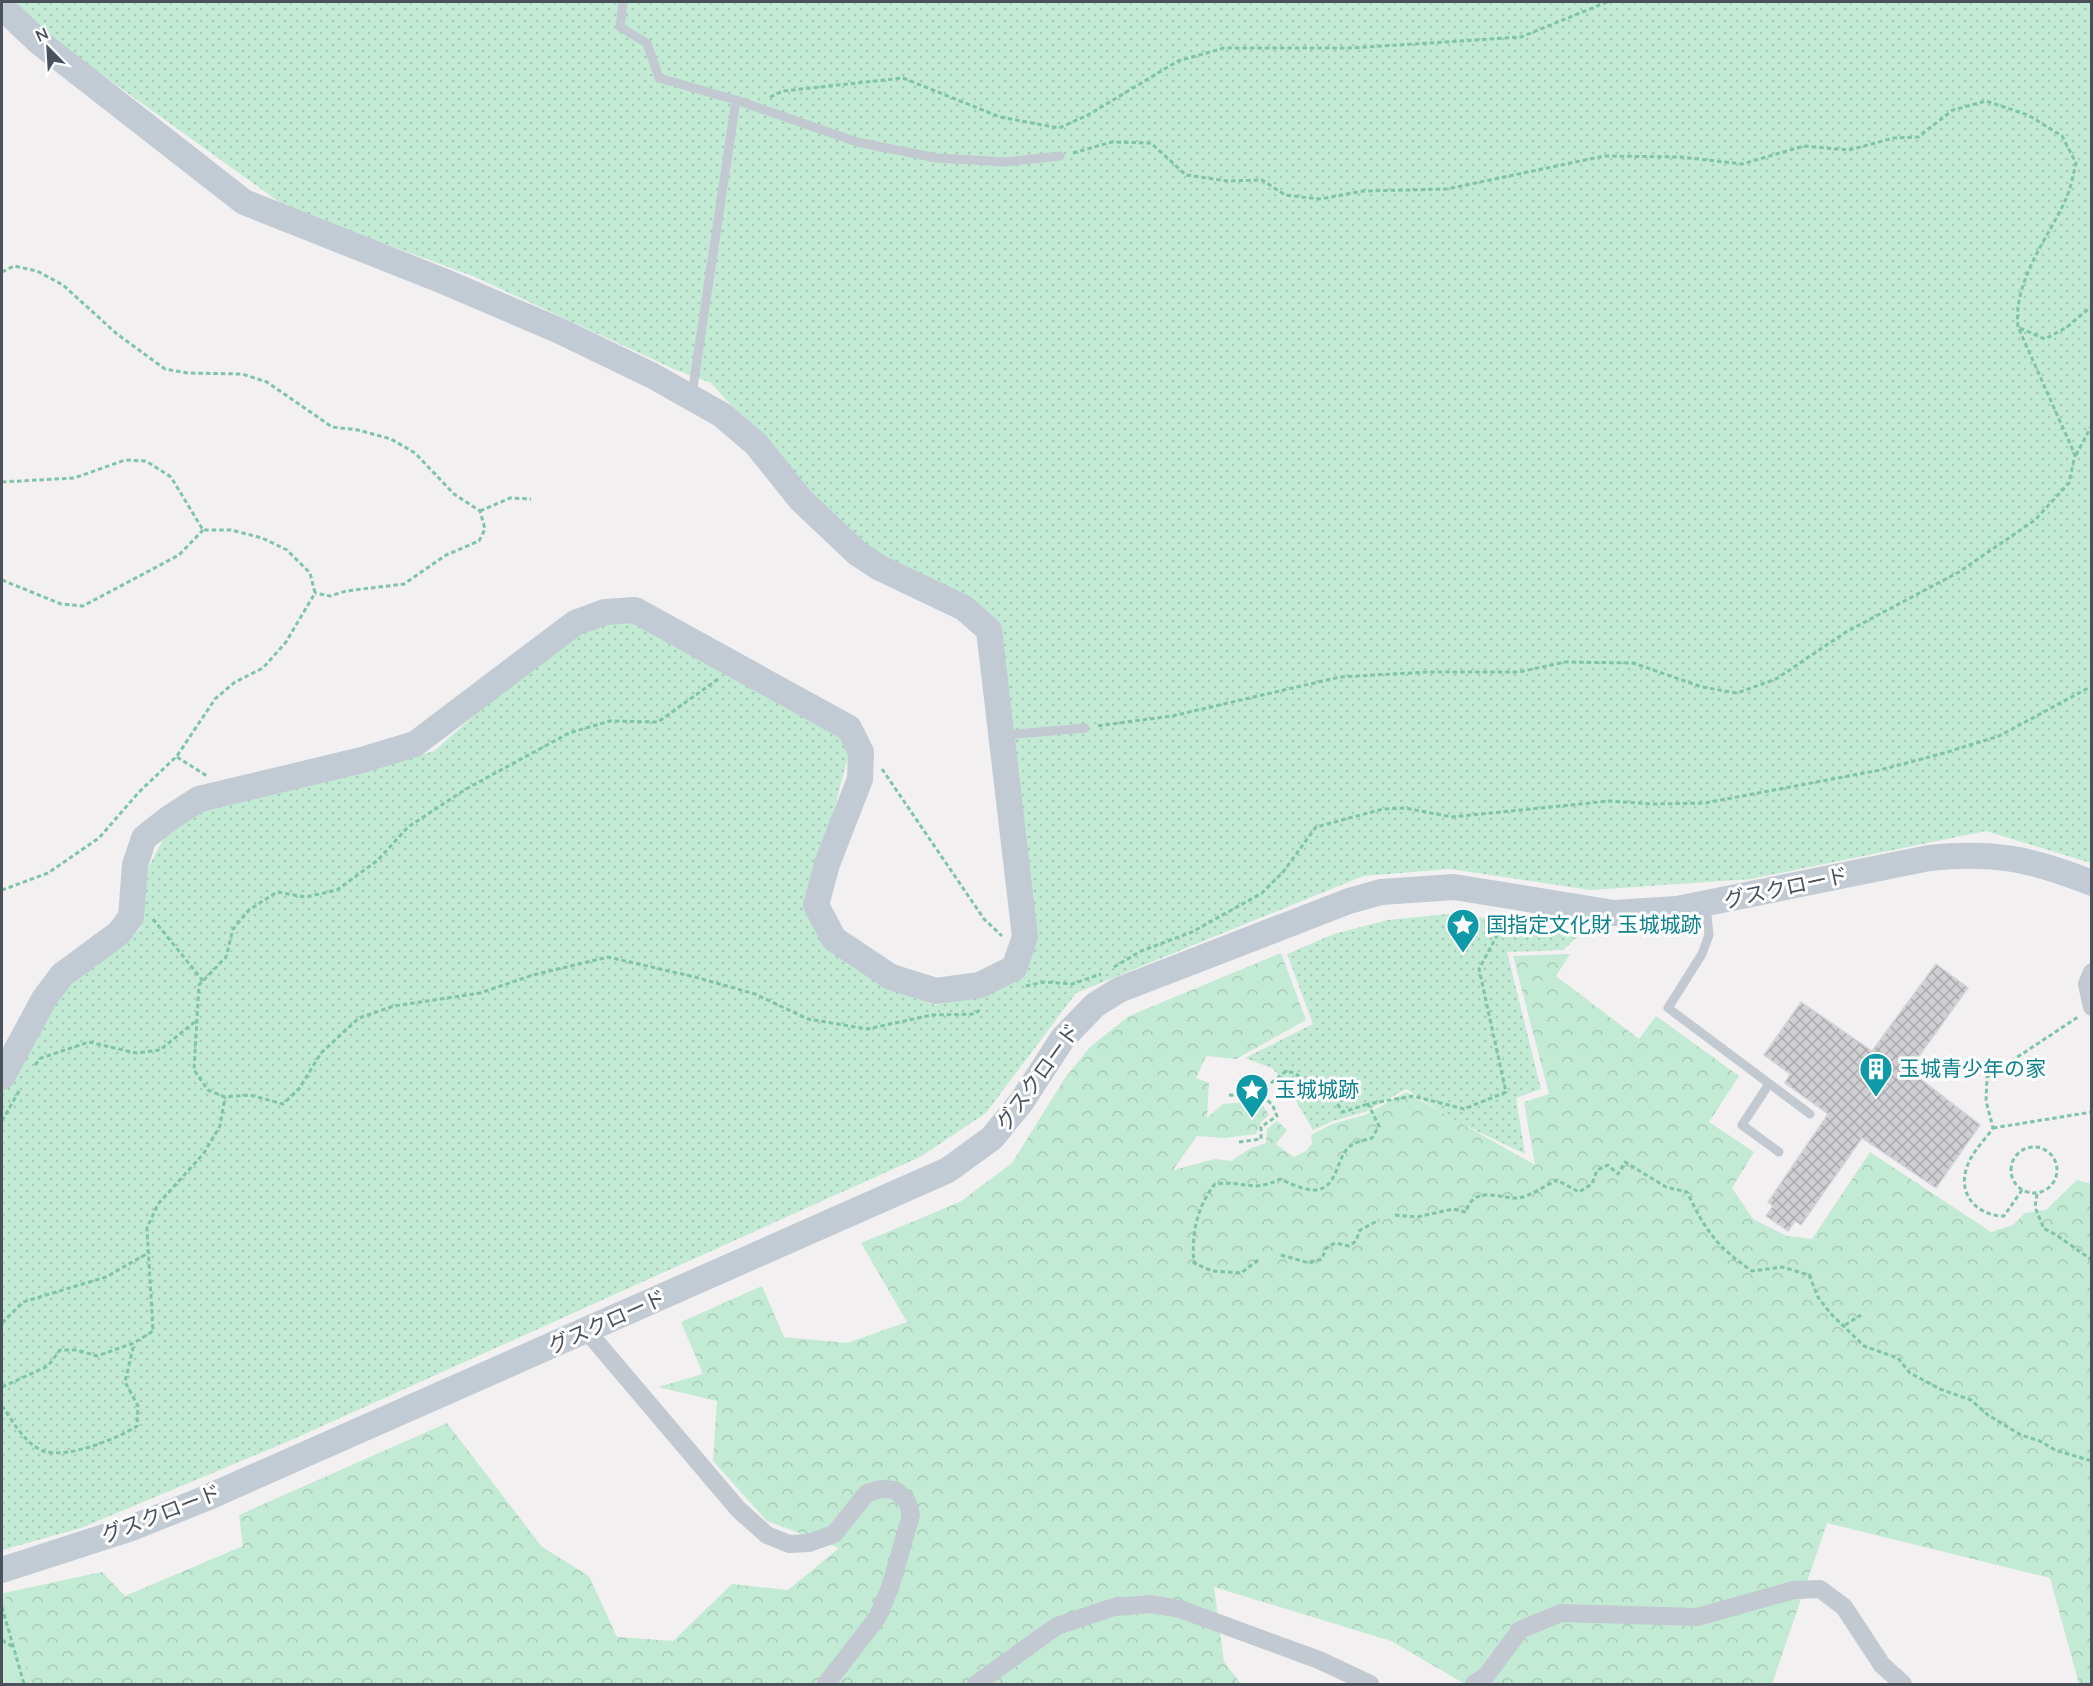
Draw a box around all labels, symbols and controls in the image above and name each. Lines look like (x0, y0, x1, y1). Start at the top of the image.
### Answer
north arrow (18, 18, 78, 78)
text: N (32, 23, 52, 48)
street label: グスクロード (1721, 861, 1851, 915)
place icon: 国指定文化財 玉城城跡 (1445, 907, 1481, 954)
place label: 国指定文化財 玉城城跡 (1486, 911, 1701, 939)
street label: グスクロード (990, 1018, 1086, 1136)
building icon: 玉城青少年の家 (1858, 1051, 1894, 1098)
place label: 玉城青少年の家 (1899, 1055, 2046, 1083)
place icon: 玉城城跡 (1234, 1072, 1270, 1119)
place label: 玉城城跡 (1275, 1076, 1359, 1104)
street label: グスクロード (544, 1284, 670, 1360)
street label: グスクロード (97, 1478, 225, 1550)

